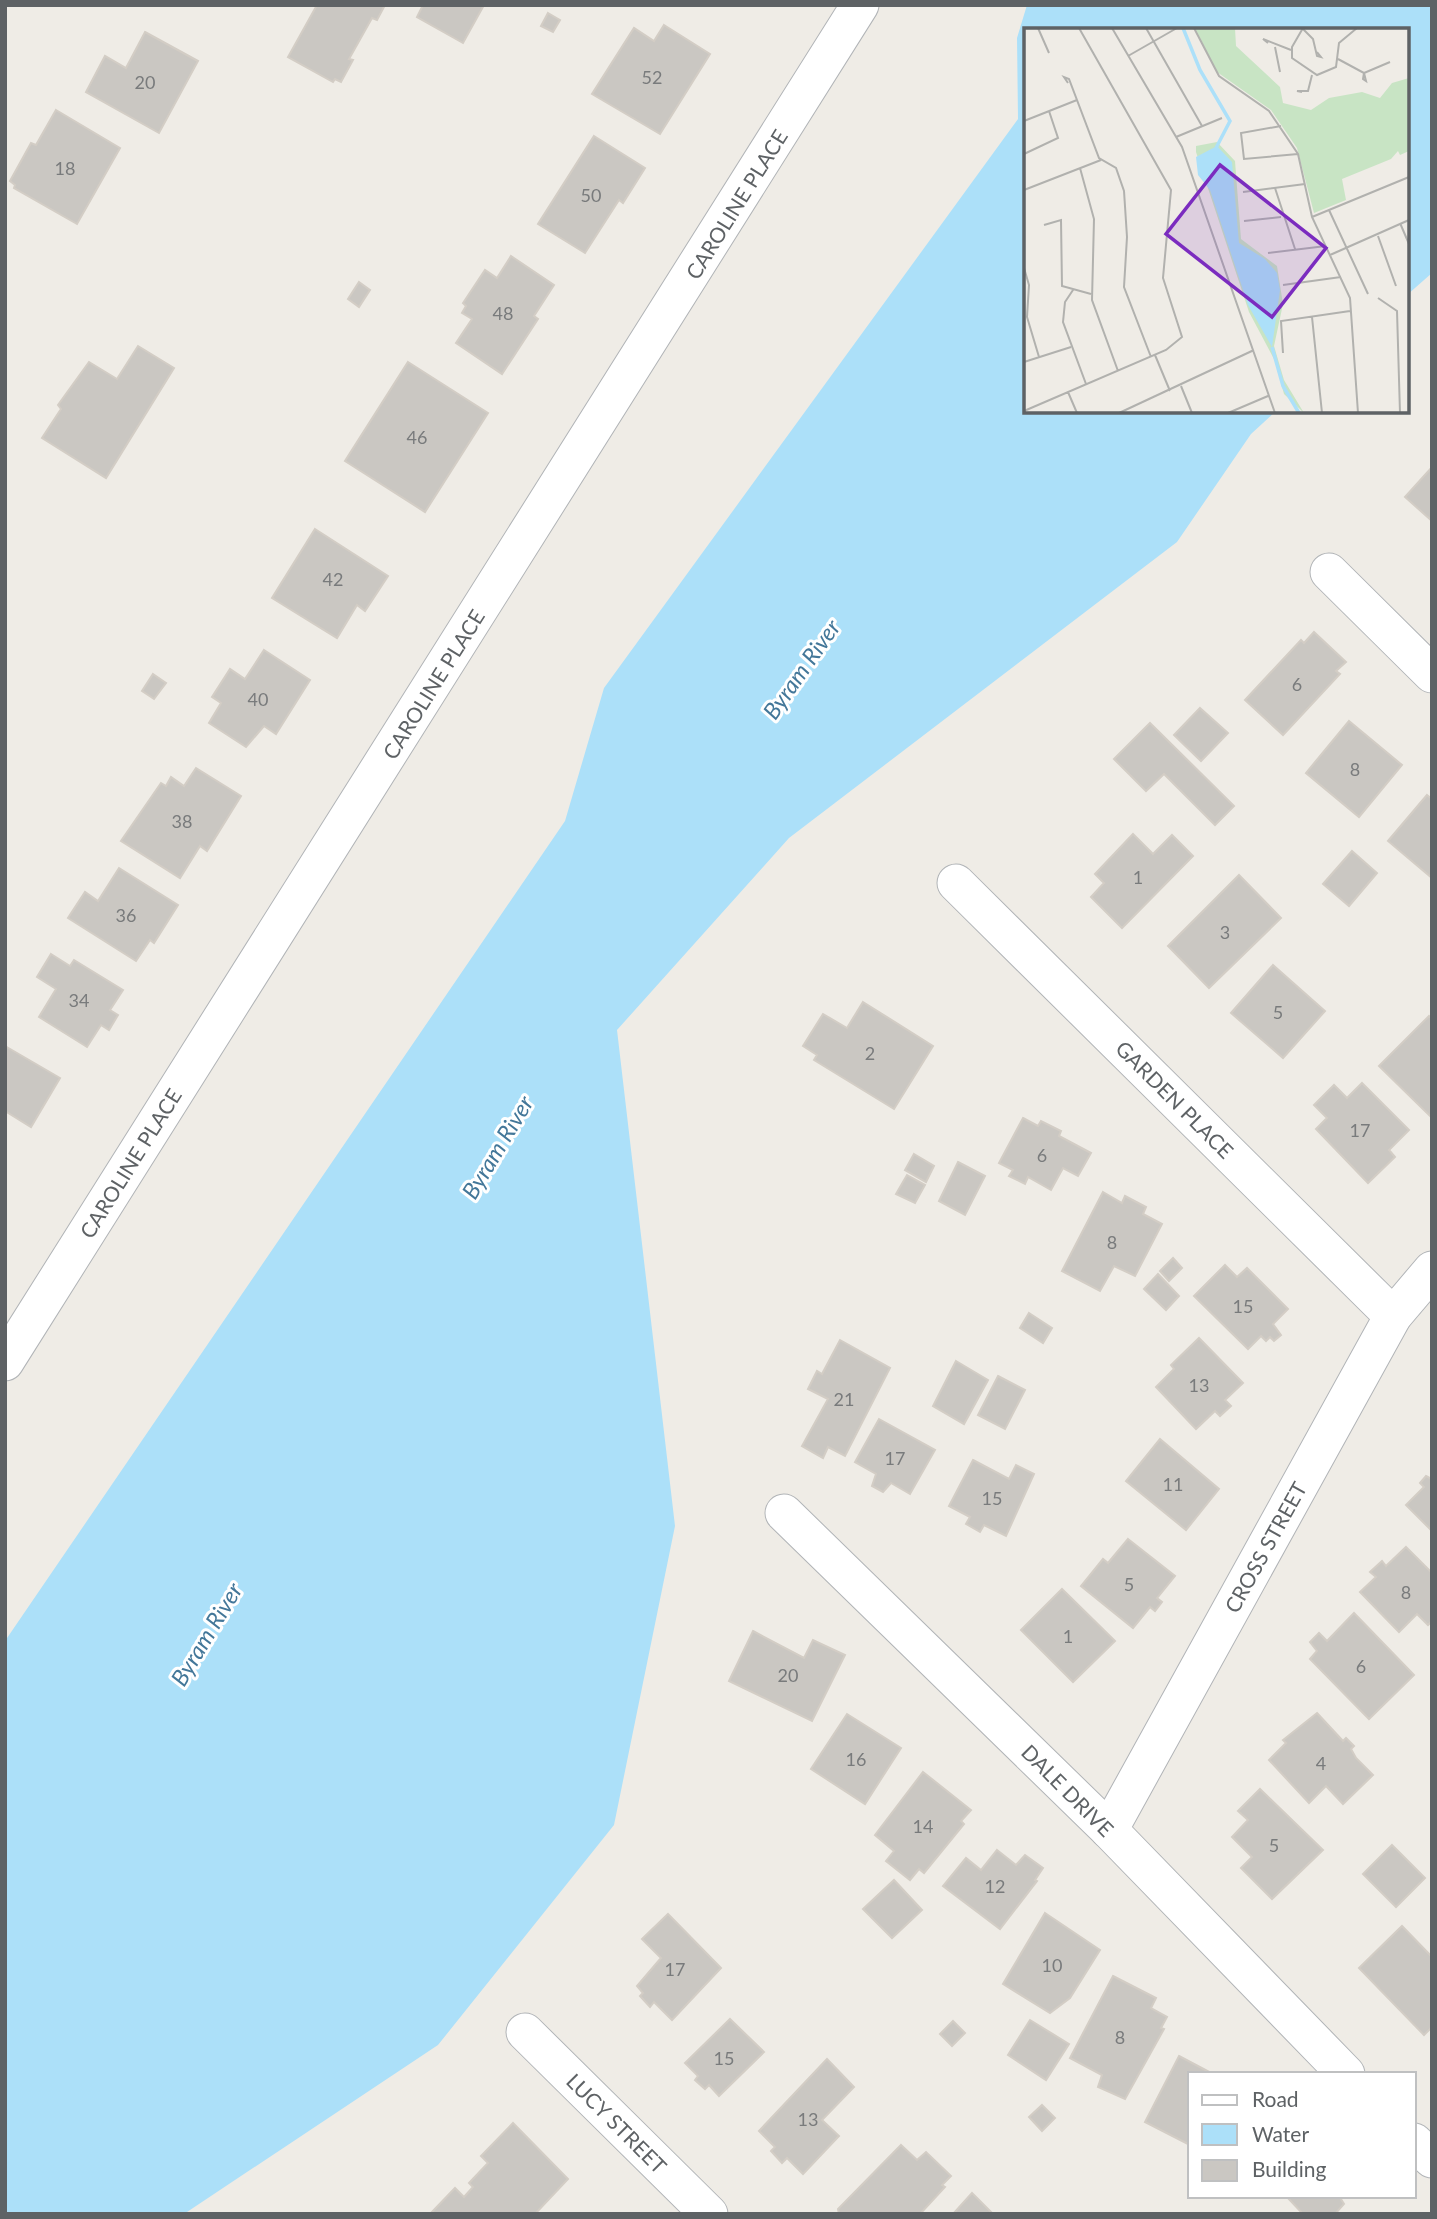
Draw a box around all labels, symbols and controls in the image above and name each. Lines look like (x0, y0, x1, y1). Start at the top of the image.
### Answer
inset map (1024, 28, 1409, 413)
house number: 52 (642, 66, 662, 88)
house number: 20 (135, 71, 155, 93)
street label: CAROLINE PLACE (680, 125, 792, 283)
house number: 18 (55, 157, 75, 179)
house number: 50 (581, 184, 601, 206)
house number: 48 (493, 302, 513, 324)
house number: 46 (407, 426, 427, 448)
house number: 42 (323, 568, 343, 590)
street label: CAROLINE PLACE (377, 605, 489, 763)
water label: Byram River (756, 613, 846, 724)
house number: 6 (1292, 673, 1302, 695)
house number: 40 (248, 688, 268, 710)
house number: 8 (1350, 758, 1360, 780)
house number: 38 (172, 810, 192, 832)
house number: 1 (1133, 866, 1143, 888)
house number: 36 (116, 904, 136, 926)
house number: 3 (1220, 921, 1230, 943)
house number: 34 (69, 989, 89, 1011)
house number: 5 (1273, 1001, 1283, 1023)
street label: GARDEN PLACE (1111, 1035, 1239, 1163)
house number: 2 (865, 1042, 875, 1064)
street label: CAROLINE PLACE (74, 1084, 186, 1242)
water label: Byram River (455, 1089, 539, 1204)
house number: 17 (1350, 1119, 1370, 1141)
house number: 6 (1037, 1144, 1047, 1166)
house number: 8 (1107, 1231, 1117, 1253)
house number: 15 (1233, 1295, 1253, 1317)
house number: 13 (1189, 1374, 1209, 1396)
house number: 21 (834, 1388, 854, 1410)
house number: 17 (885, 1447, 905, 1469)
house number: 11 (1163, 1473, 1183, 1495)
street label: CROSS STREET (1219, 1477, 1312, 1617)
house number: 15 (982, 1487, 1002, 1509)
house number: 5 (1124, 1573, 1134, 1595)
water label: Byram River (164, 1576, 248, 1691)
house number: 8 (1401, 1581, 1411, 1603)
house number: 1 (1063, 1625, 1073, 1647)
house number: 6 (1356, 1655, 1366, 1677)
house number: 20 (778, 1664, 798, 1686)
street label: DALE DRIVE (1017, 1739, 1119, 1841)
house number: 16 (846, 1748, 866, 1770)
house number: 4 (1316, 1752, 1326, 1774)
house number: 14 (913, 1815, 933, 1837)
house number: 5 (1269, 1834, 1279, 1856)
house number: 12 (985, 1875, 1005, 1897)
house number: 10 (1042, 1954, 1062, 1976)
house number: 17 (665, 1958, 685, 1980)
house number: 8 (1115, 2026, 1125, 2048)
house number: 15 (714, 2047, 734, 2069)
street label: LUCY STREET (562, 2068, 673, 2179)
legend (1188, 2072, 1416, 2198)
text: Road (1252, 2086, 1299, 2111)
house number: 13 (798, 2108, 818, 2130)
text: Water (1252, 2121, 1309, 2146)
text: Building (1252, 2156, 1327, 2181)

